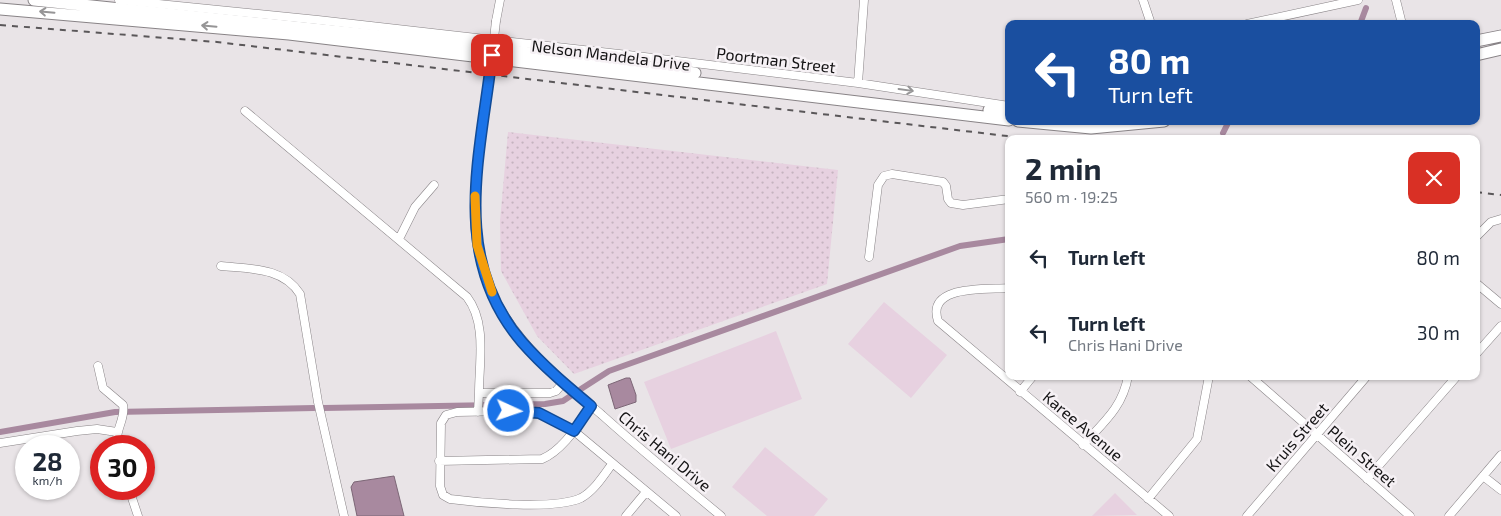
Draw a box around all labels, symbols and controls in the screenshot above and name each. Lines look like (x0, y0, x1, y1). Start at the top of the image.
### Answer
one-way arrow (39, 8, 55, 17)
one-way arrow (201, 22, 217, 31)
pin (471, 34, 513, 76)
street label: Nelson Mandela Drive (531, 35, 691, 74)
text: 80 m (1108, 39, 1190, 81)
icon: left (1025, 40, 1090, 105)
icon: arrive (478, 41, 506, 69)
street label: Poortman Street (715, 43, 837, 76)
text: Turn left (1108, 81, 1193, 107)
one-way arrow (898, 85, 914, 95)
text: 2 min (1025, 150, 1102, 186)
button: close (1408, 152, 1460, 204)
text: 560 m · 19:25 (1025, 187, 1118, 206)
icon: left (1025, 244, 1053, 272)
text: Turn left (1068, 246, 1145, 269)
text: 80 m (1416, 246, 1460, 269)
text: Turn left (1068, 312, 1145, 335)
icon: left (1025, 319, 1053, 347)
text: 30 m (1417, 321, 1460, 344)
text: Chris Hani Drive (1068, 335, 1183, 354)
position arrow (482, 384, 534, 436)
street label: Karee Avenue (1040, 387, 1127, 465)
street label: Kruis Street (1262, 398, 1332, 475)
street label: Chris Hani Drive (615, 406, 715, 495)
street label: Plein Street (1324, 421, 1400, 490)
speed limit sign: 30 (90, 435, 155, 500)
text: 28 (32, 446, 63, 476)
text: km/h (33, 473, 62, 487)

